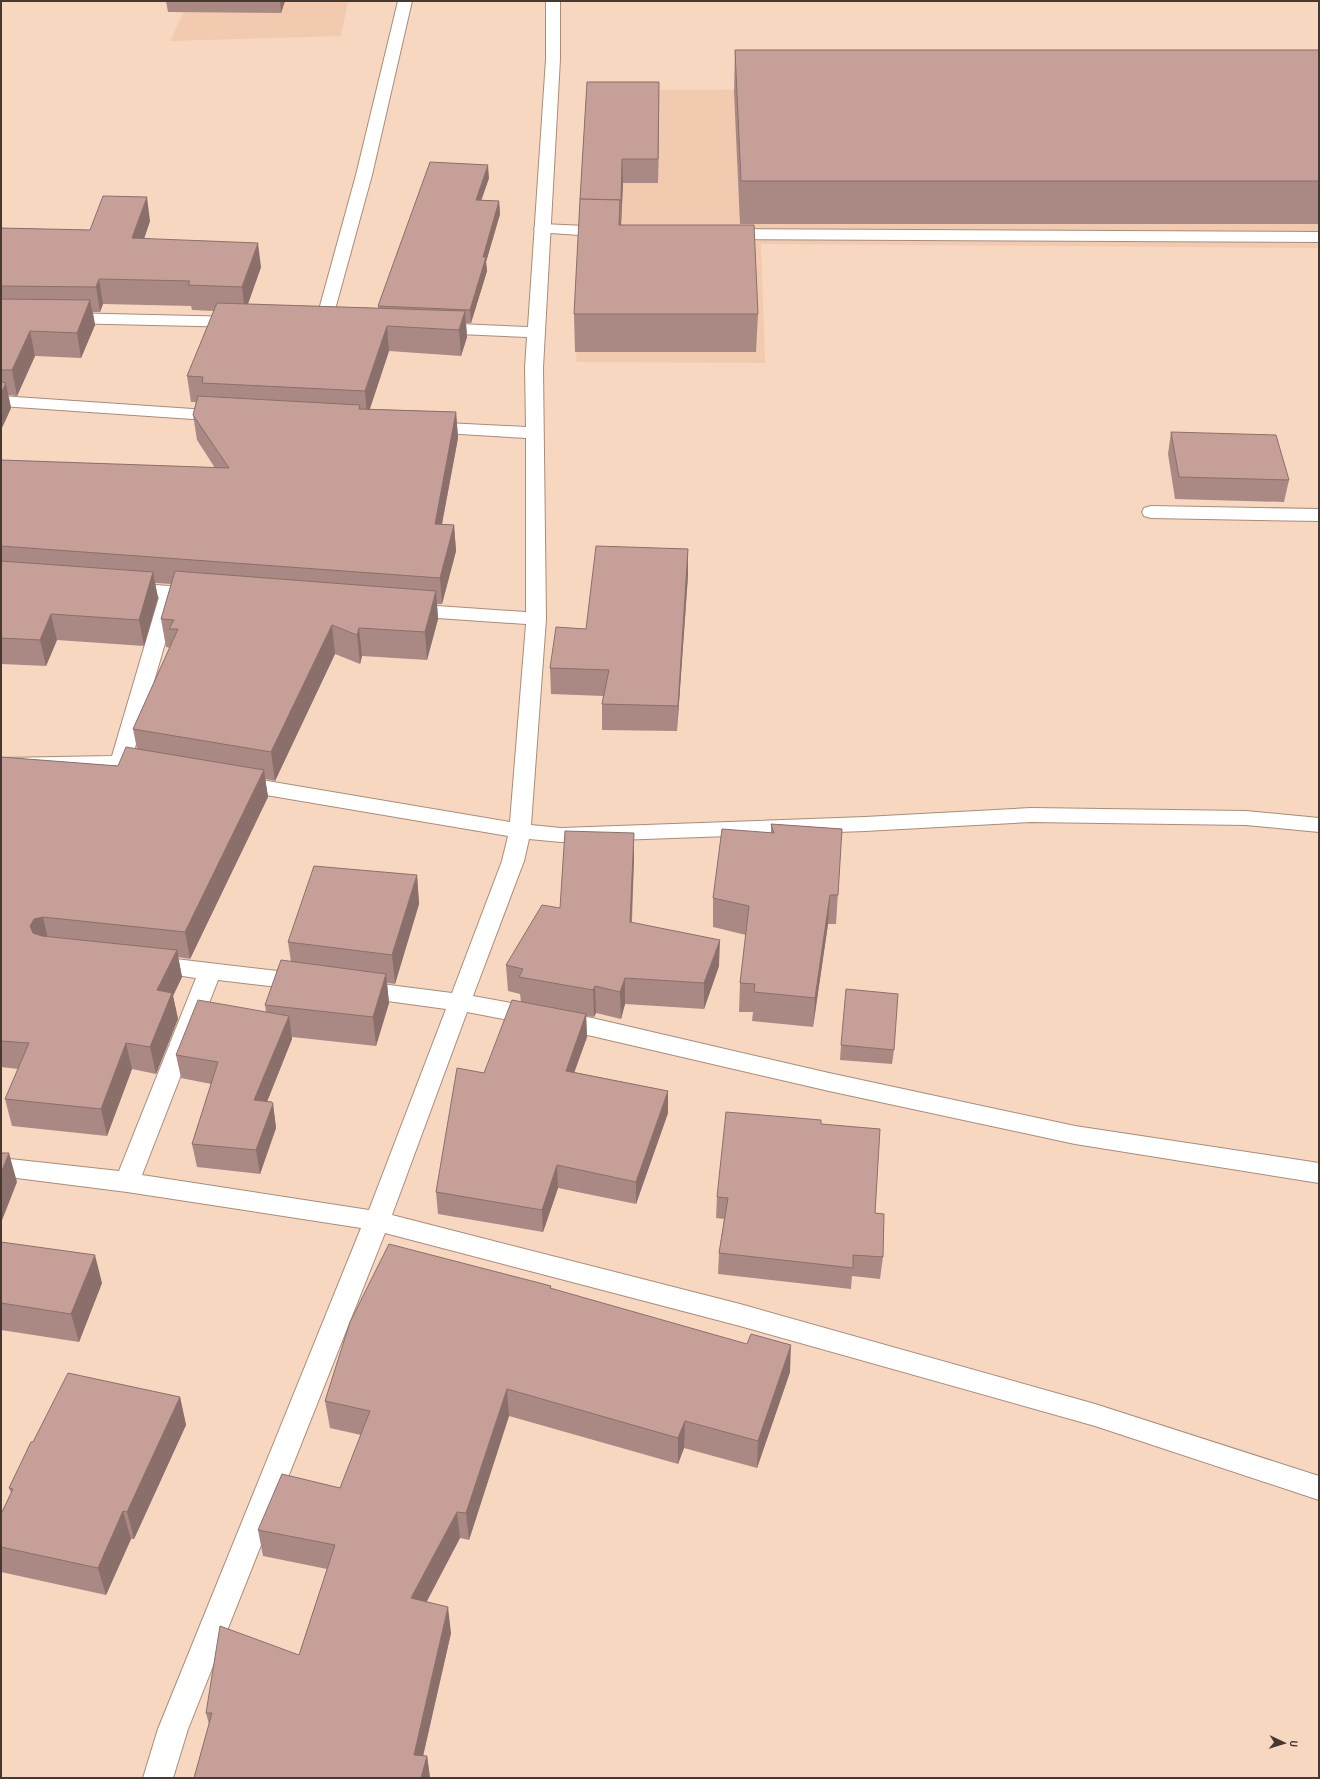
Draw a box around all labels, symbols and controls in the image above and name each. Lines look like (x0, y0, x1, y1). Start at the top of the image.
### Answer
north arrow (1264, 1723, 1304, 1763)
text: U (1287, 1740, 1301, 1747)

